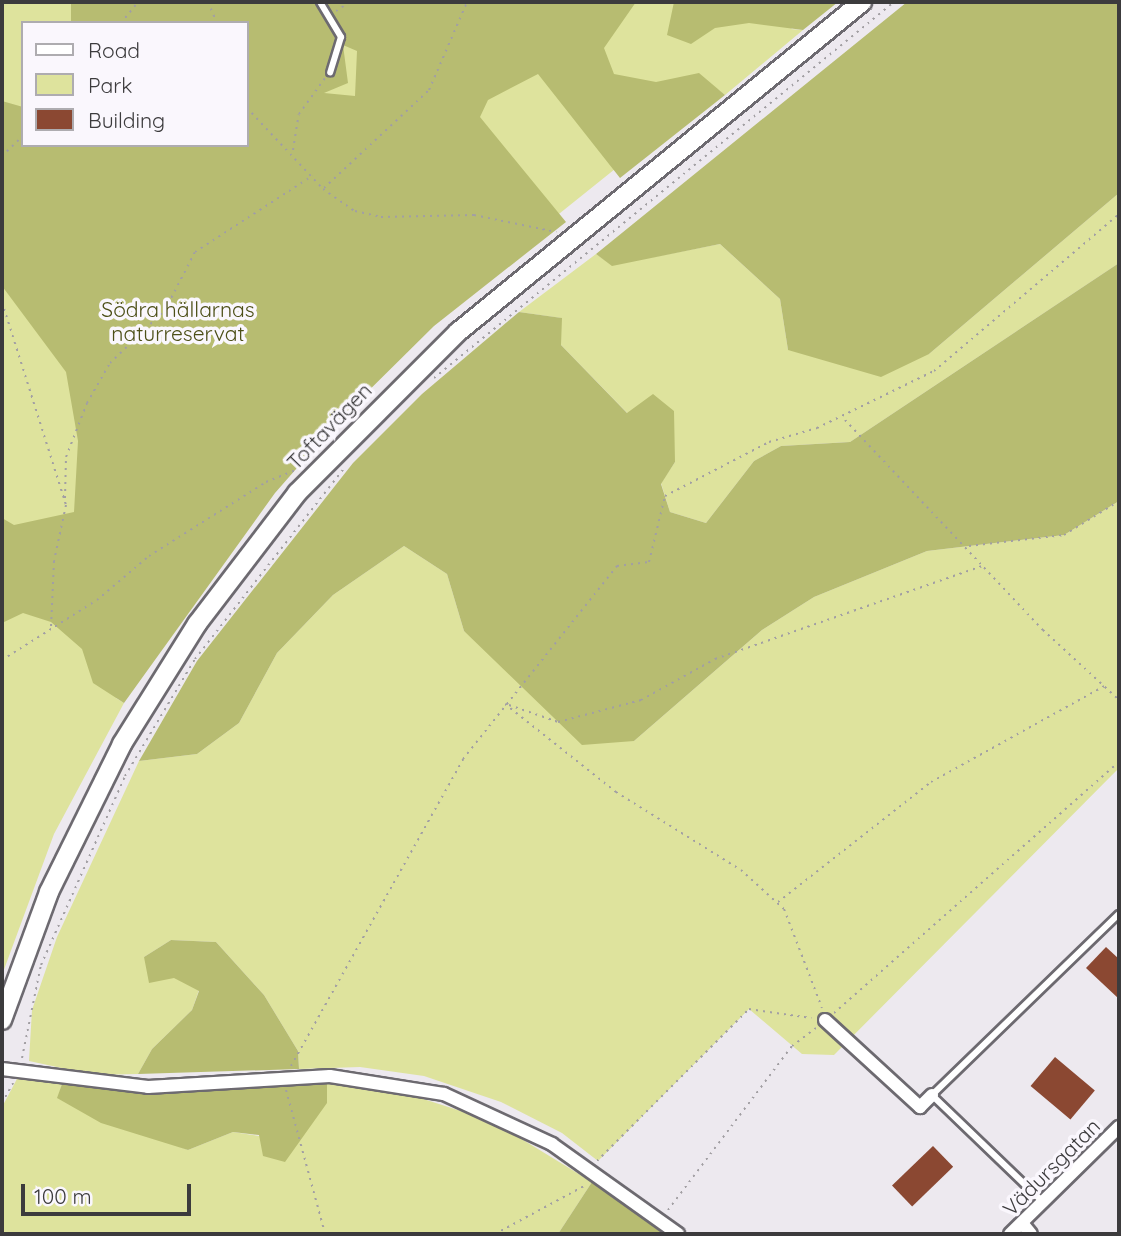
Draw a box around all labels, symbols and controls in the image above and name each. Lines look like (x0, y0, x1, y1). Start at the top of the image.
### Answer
legend (21, 21, 248, 147)
text: Road (88, 37, 140, 63)
text: Park (88, 72, 132, 98)
text: Building (88, 107, 165, 133)
park label: Södra hällarnas naturreservat (101, 296, 255, 346)
street label: Toftavägen (282, 377, 376, 475)
street label: Vädursgatan (997, 1113, 1105, 1221)
scale bar (24, 1170, 194, 1214)
text: 100 m (34, 1183, 92, 1209)

